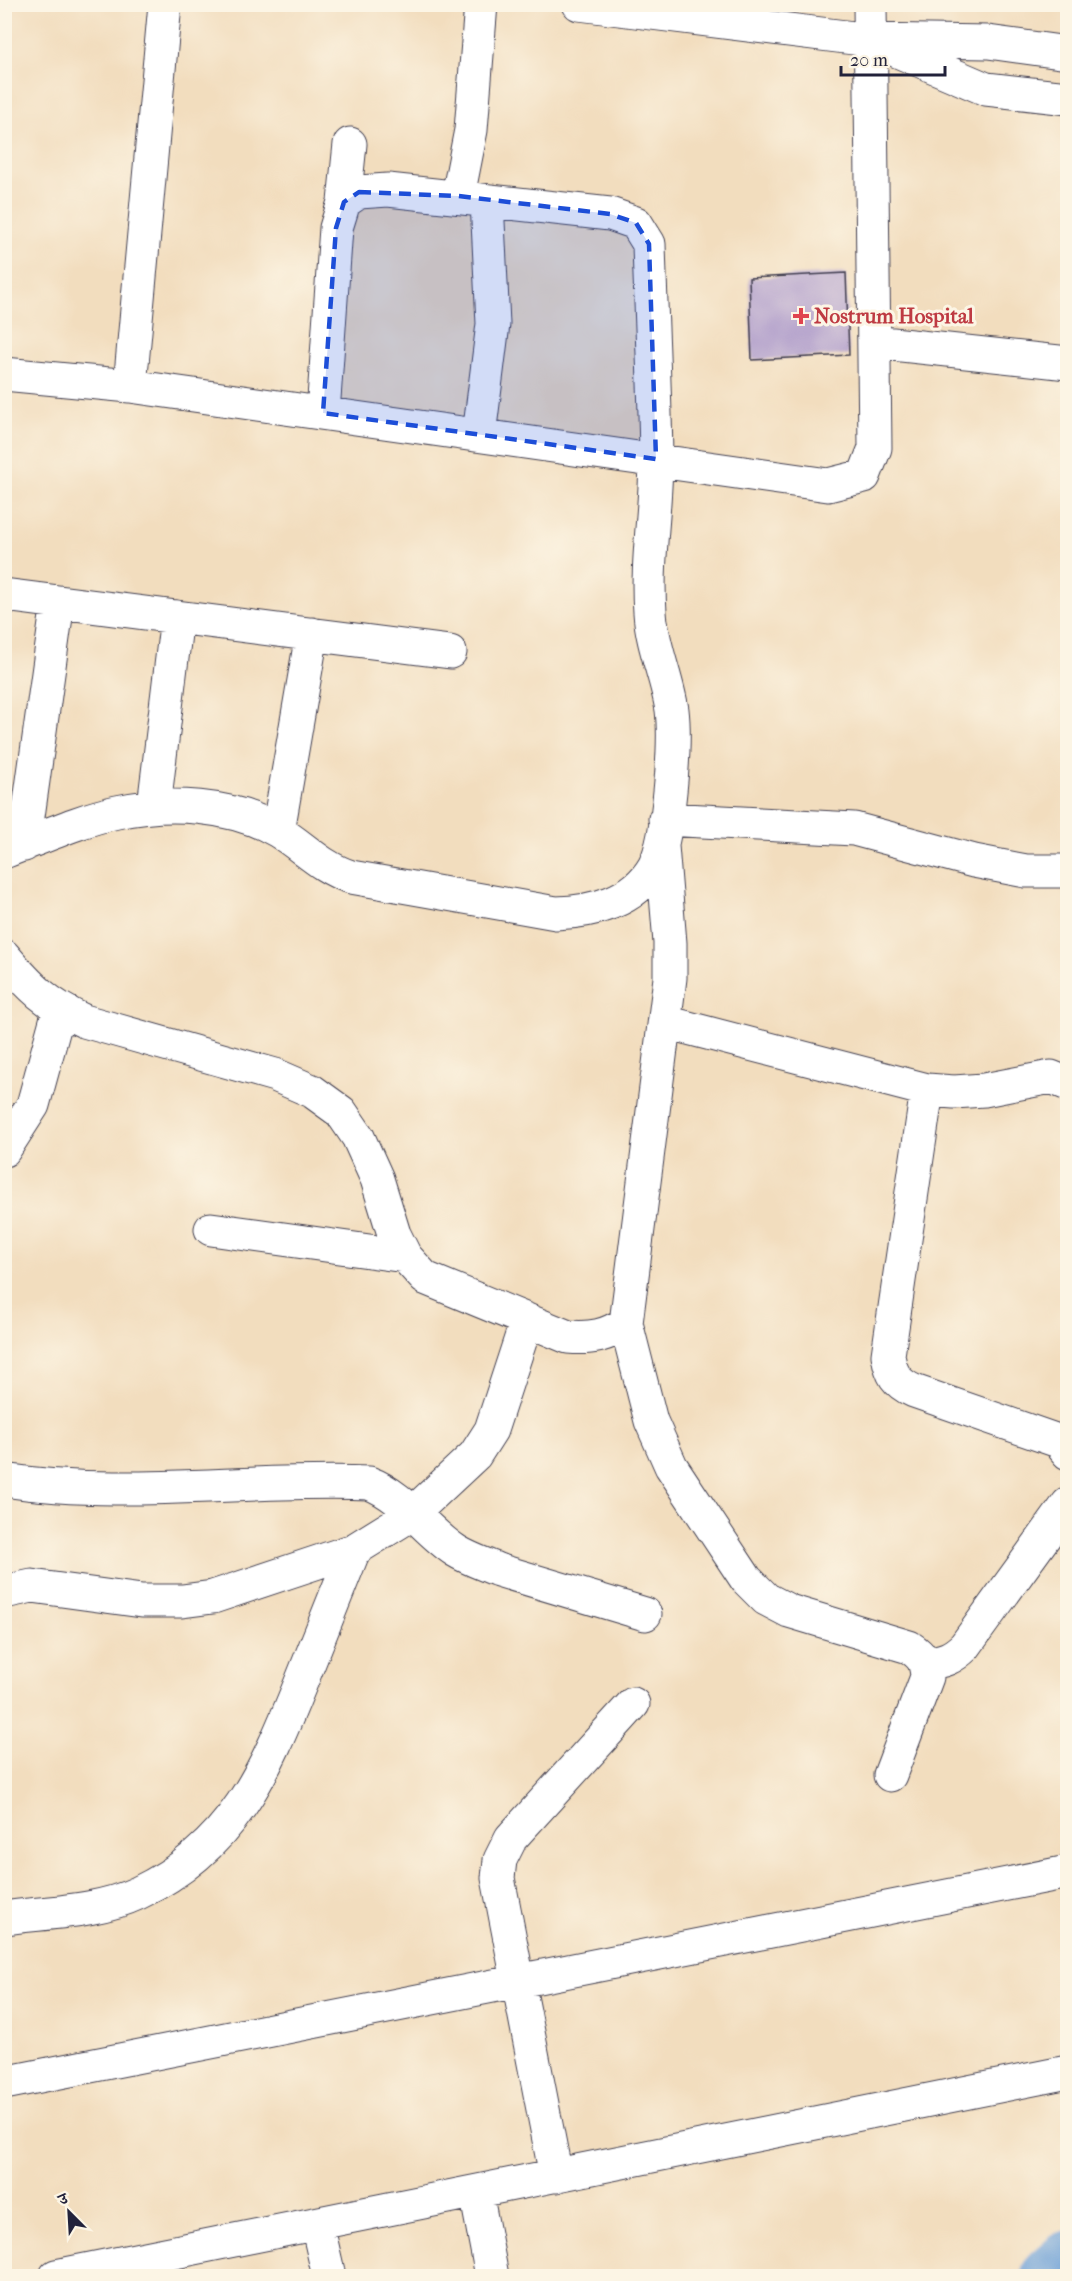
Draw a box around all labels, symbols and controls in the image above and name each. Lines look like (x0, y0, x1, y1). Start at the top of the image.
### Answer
scale bar (841, 39, 944, 77)
text: 20 m (850, 50, 888, 71)
place label: Nostrum Hospital (814, 304, 974, 328)
marker: Nostrum Hospital (792, 307, 810, 325)
north arrow (39, 2182, 99, 2242)
text: उ (55, 2188, 72, 2209)

